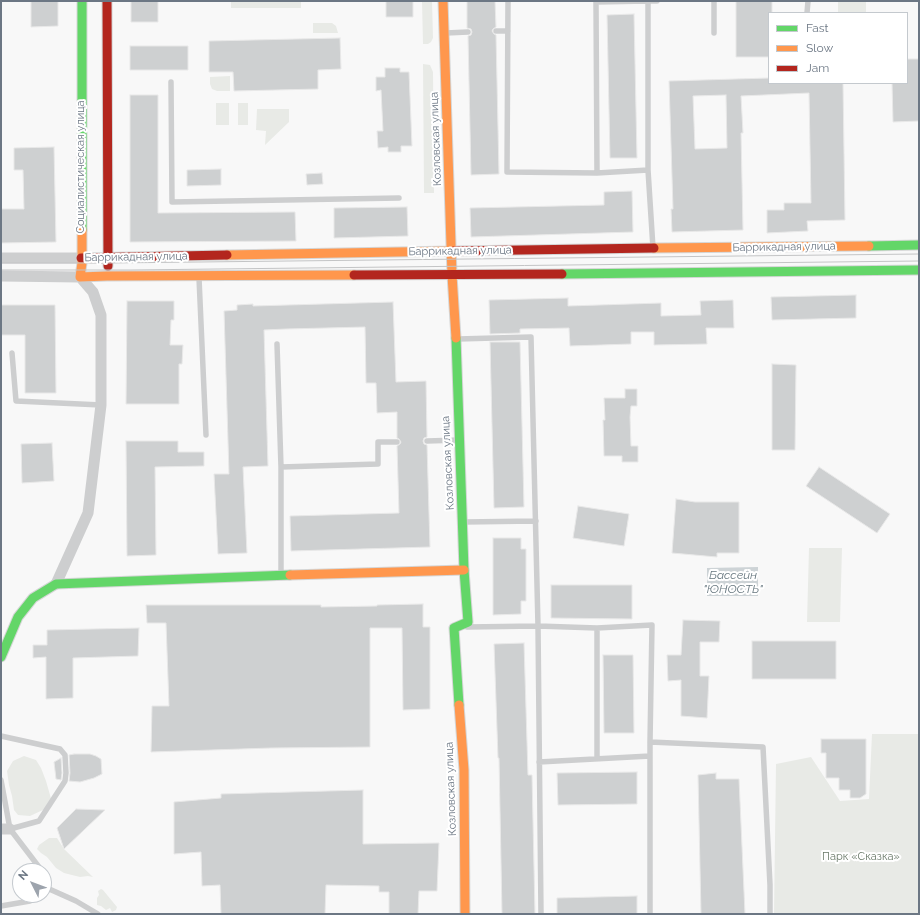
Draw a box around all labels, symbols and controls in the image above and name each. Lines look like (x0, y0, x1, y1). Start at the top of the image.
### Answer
legend (768, 12, 908, 84)
text: Fast (806, 21, 829, 35)
text: Slow (806, 41, 833, 55)
text: Jam (806, 61, 829, 75)
street label: Козловская улица (428, 92, 444, 186)
street label: Социалистическая улица (74, 100, 88, 234)
street label: Баррикадная улица (732, 239, 836, 255)
street label: Баррикадная улица (408, 243, 512, 259)
street label: Баррикадная улица (84, 249, 188, 265)
street label: Козловская улица (439, 416, 457, 510)
water label: Бассейн "ЮНОСТЬ" (703, 568, 763, 596)
street label: Козловская улица (443, 742, 459, 836)
park label: Парк «Сказка» (822, 850, 900, 864)
north arrow (12, 863, 52, 903)
text: N (16, 868, 31, 883)

